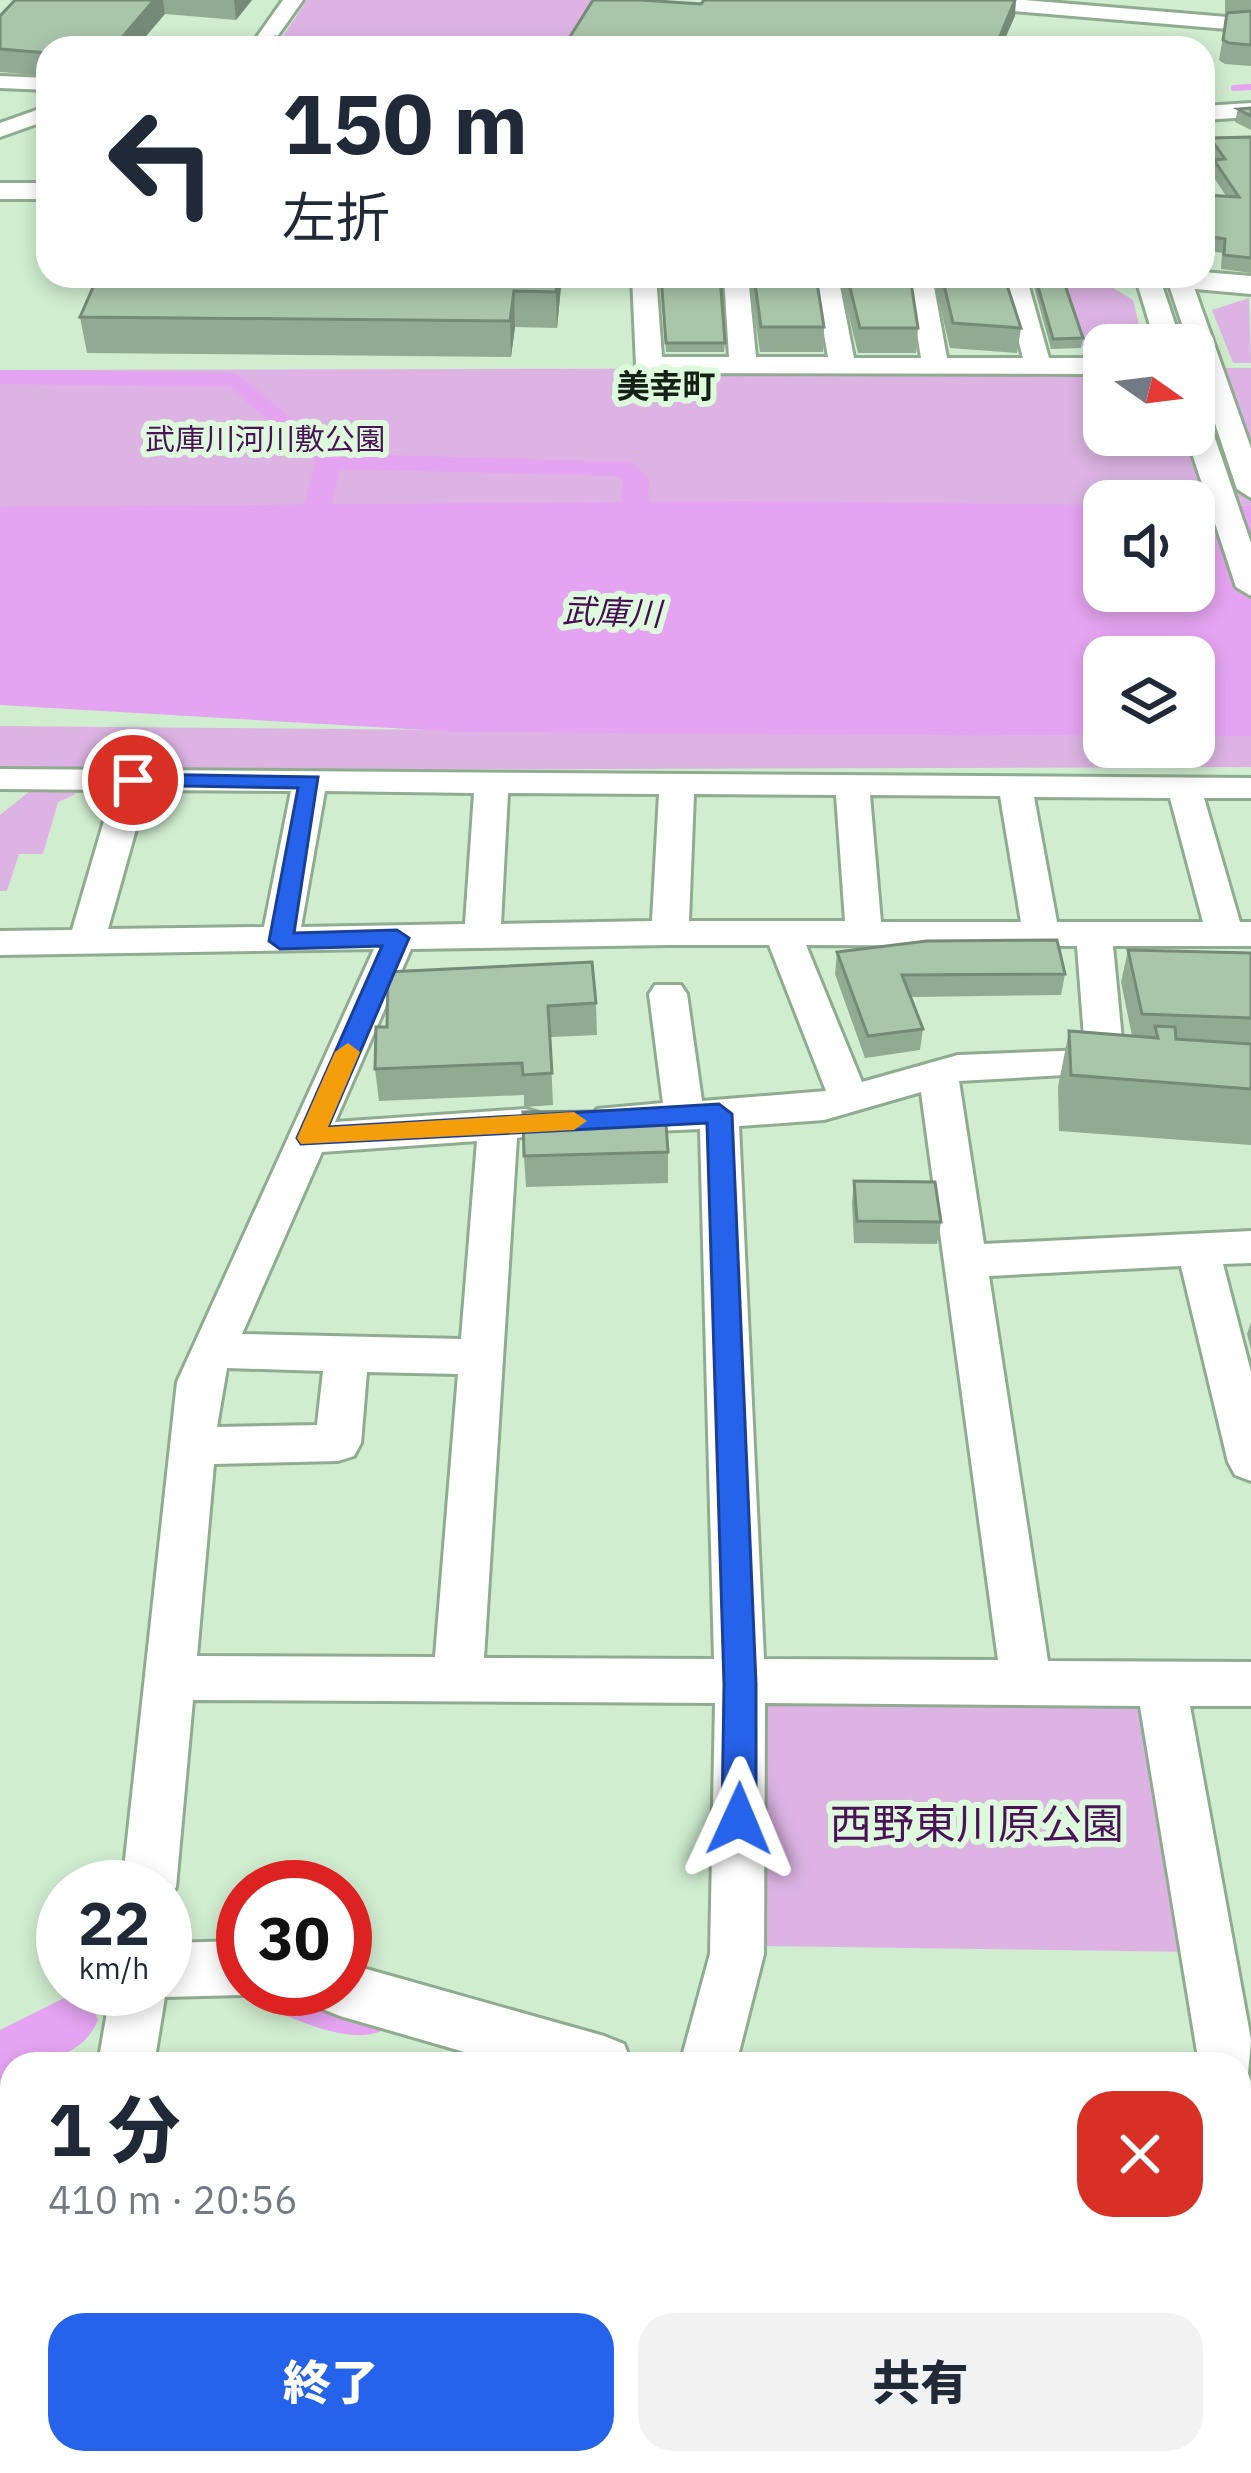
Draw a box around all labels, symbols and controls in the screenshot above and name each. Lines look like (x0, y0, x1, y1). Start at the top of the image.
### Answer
text: 150 m (282, 68, 528, 177)
icon: left (84, 84, 240, 240)
text: 左折 (282, 182, 390, 252)
north arrow (1083, 324, 1215, 456)
map controls (1083, 324, 1215, 768)
district label: 美幸町 (617, 364, 716, 407)
park label: 武庫川河川敷公園 (145, 419, 385, 458)
button: sound (1083, 480, 1215, 612)
water label: 武庫川 (562, 588, 665, 635)
button: layers (1083, 636, 1215, 768)
pin (82, 729, 184, 831)
icon: arrive (100, 747, 166, 813)
position arrow (676, 1756, 802, 1882)
park label: 西野東川原公園 (830, 1796, 1124, 1851)
speed limit sign: 30 (216, 1860, 372, 2016)
text: 22 (78, 1883, 150, 1962)
text: km/h (79, 1948, 149, 1987)
text: 1 分 (48, 2082, 180, 2176)
button: close (1077, 2091, 1203, 2217)
text: 410 m · 20:56 (48, 2174, 298, 2225)
button: 終了 (48, 2313, 614, 2451)
button: 共有 (638, 2313, 1203, 2451)

